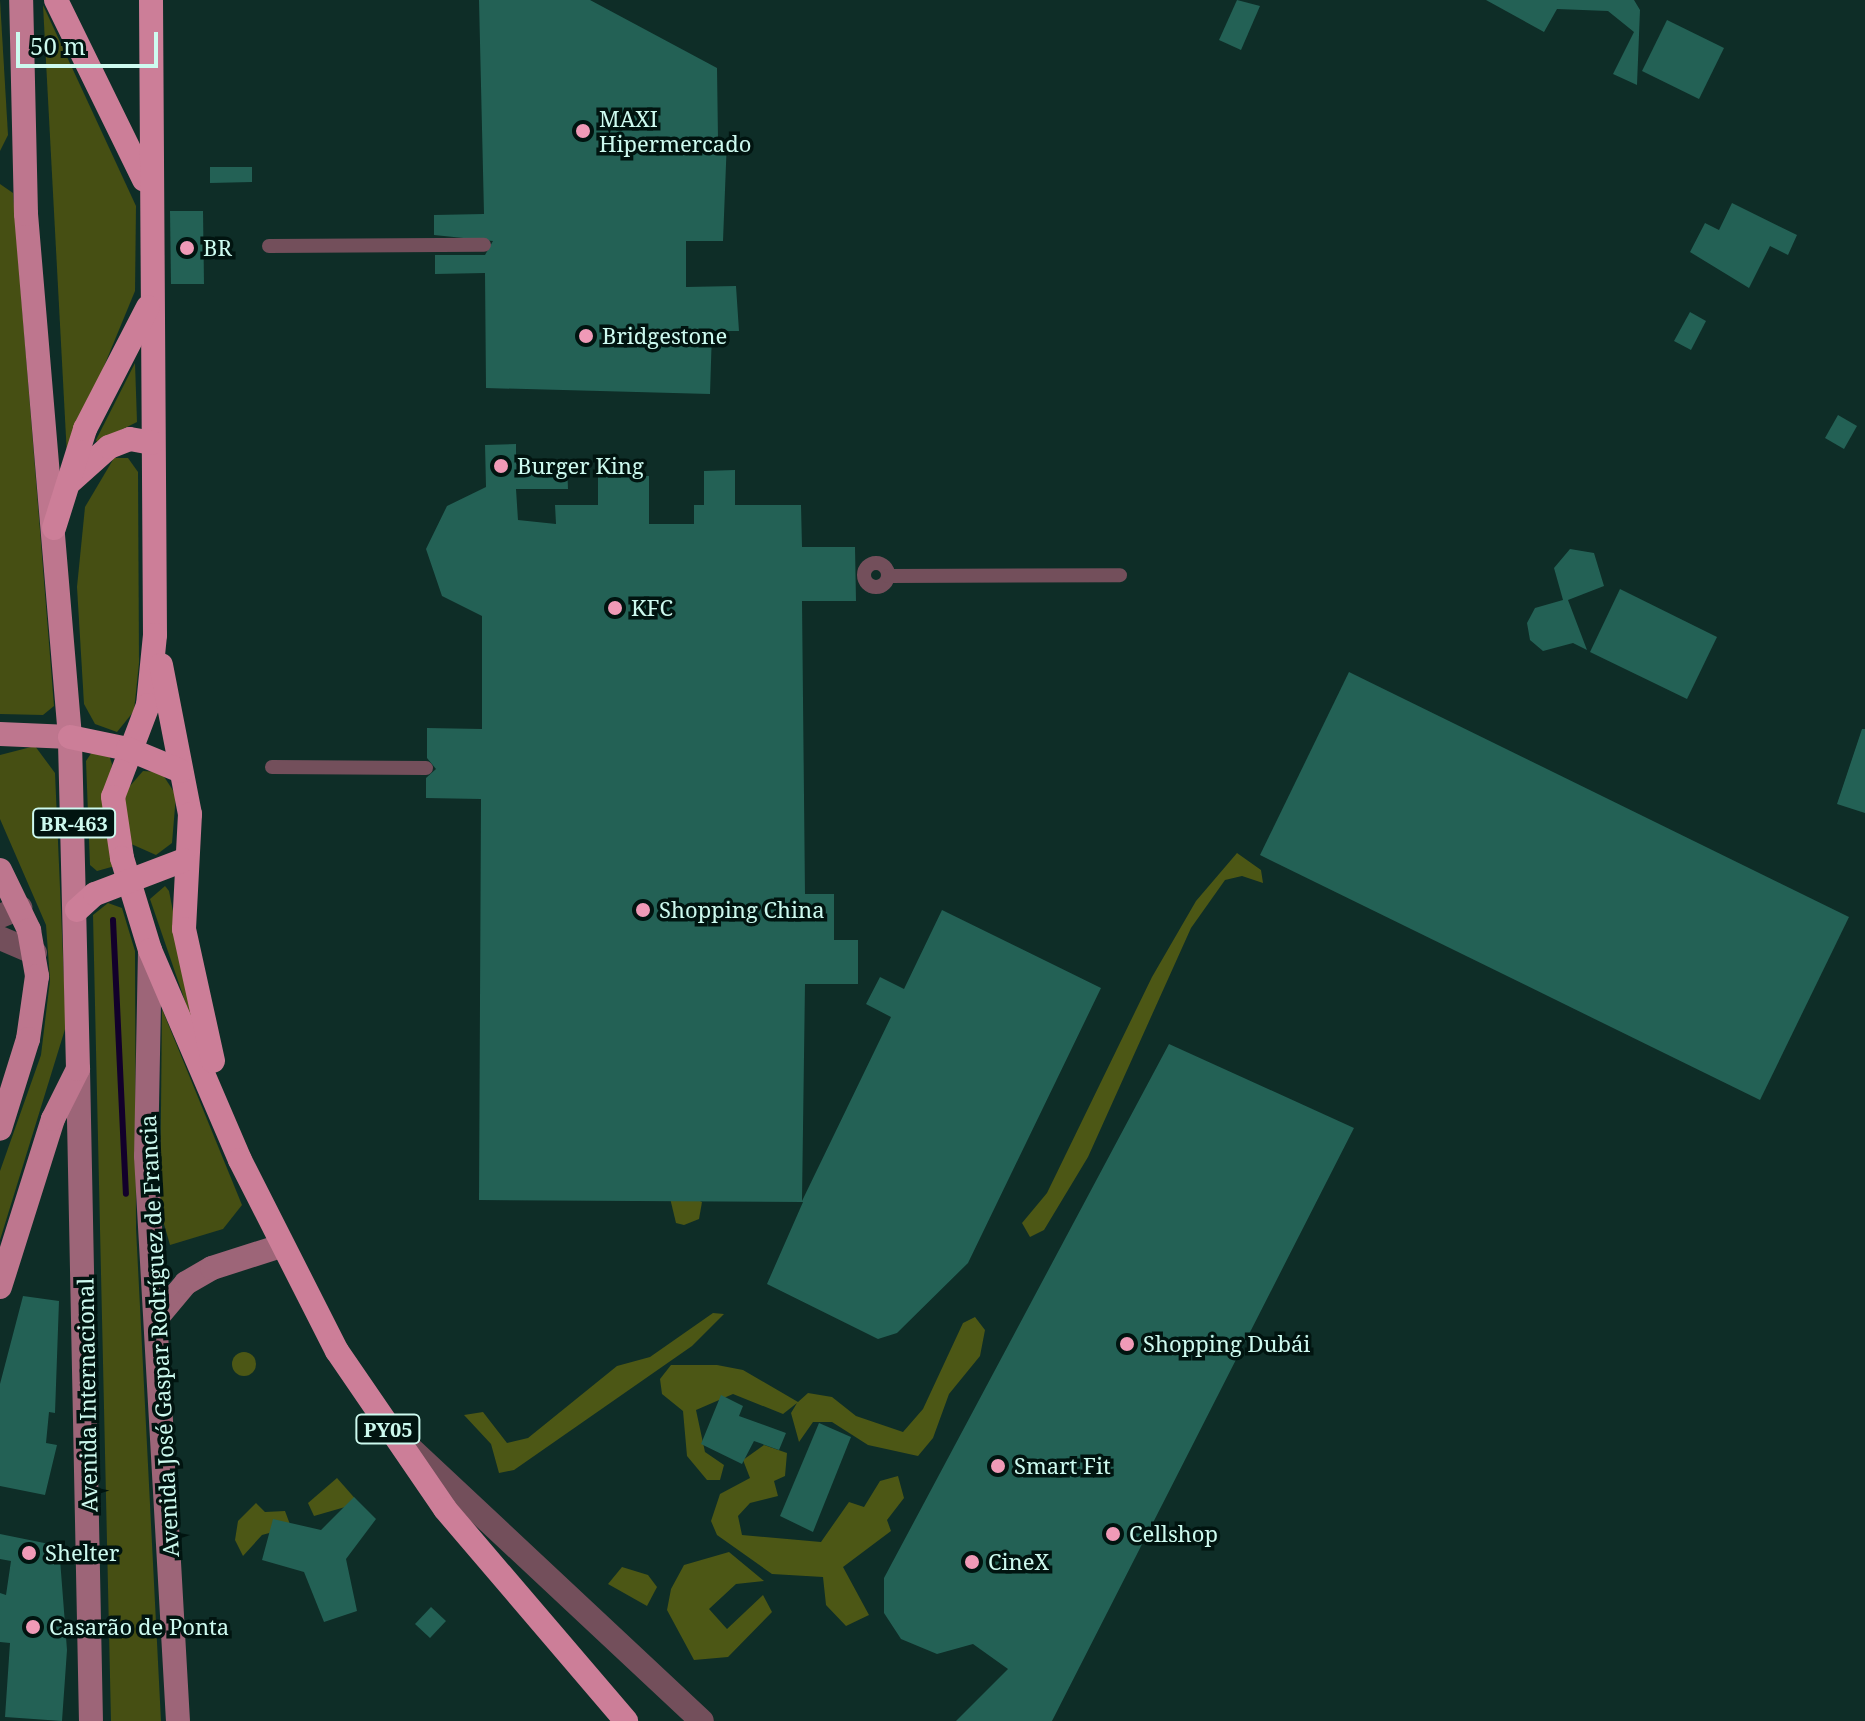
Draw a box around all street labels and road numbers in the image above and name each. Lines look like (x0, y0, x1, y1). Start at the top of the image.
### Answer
road number: BR-463 (32, 807, 116, 839)
street label: Avenida José Gaspar Rodríguez de Francia (134, 1114, 184, 1558)
street label: Avenida Internacional (72, 1278, 102, 1512)
road number: PY05 (354, 1413, 422, 1445)

